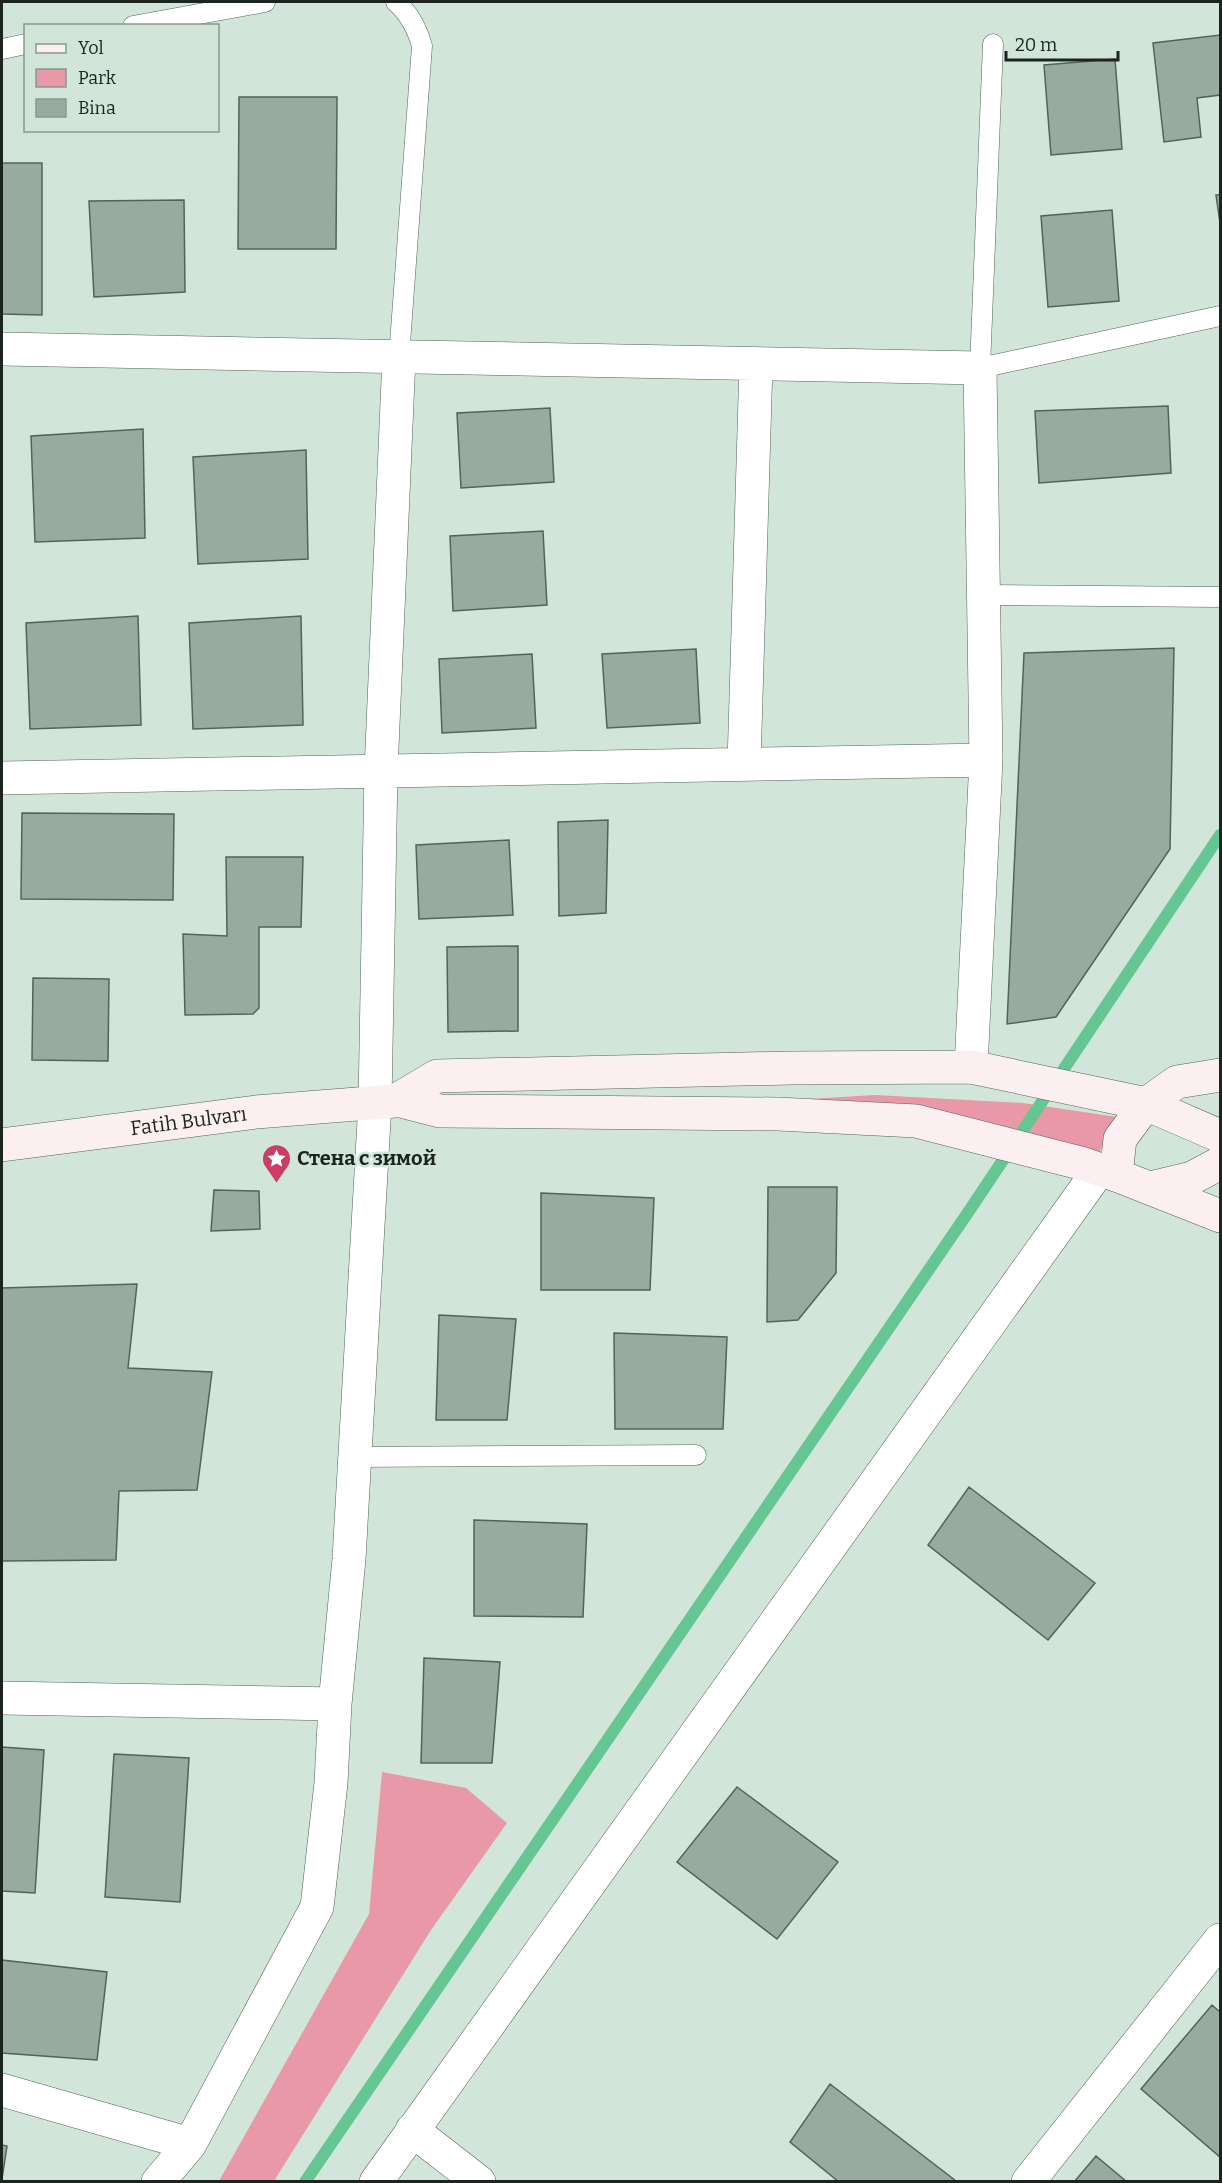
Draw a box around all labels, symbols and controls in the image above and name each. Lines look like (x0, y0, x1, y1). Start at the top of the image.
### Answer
legend (24, 24, 219, 132)
scale bar (1006, 24, 1118, 62)
text: 20 m (1015, 34, 1057, 56)
text: Yol (78, 37, 104, 59)
text: Park (78, 67, 117, 89)
text: Bina (78, 97, 116, 119)
street label: Fatih Bulvarı (129, 1101, 248, 1140)
place icon: Стена с зимой (260, 1142, 292, 1184)
place label: Стена с зимой (297, 1146, 436, 1170)

